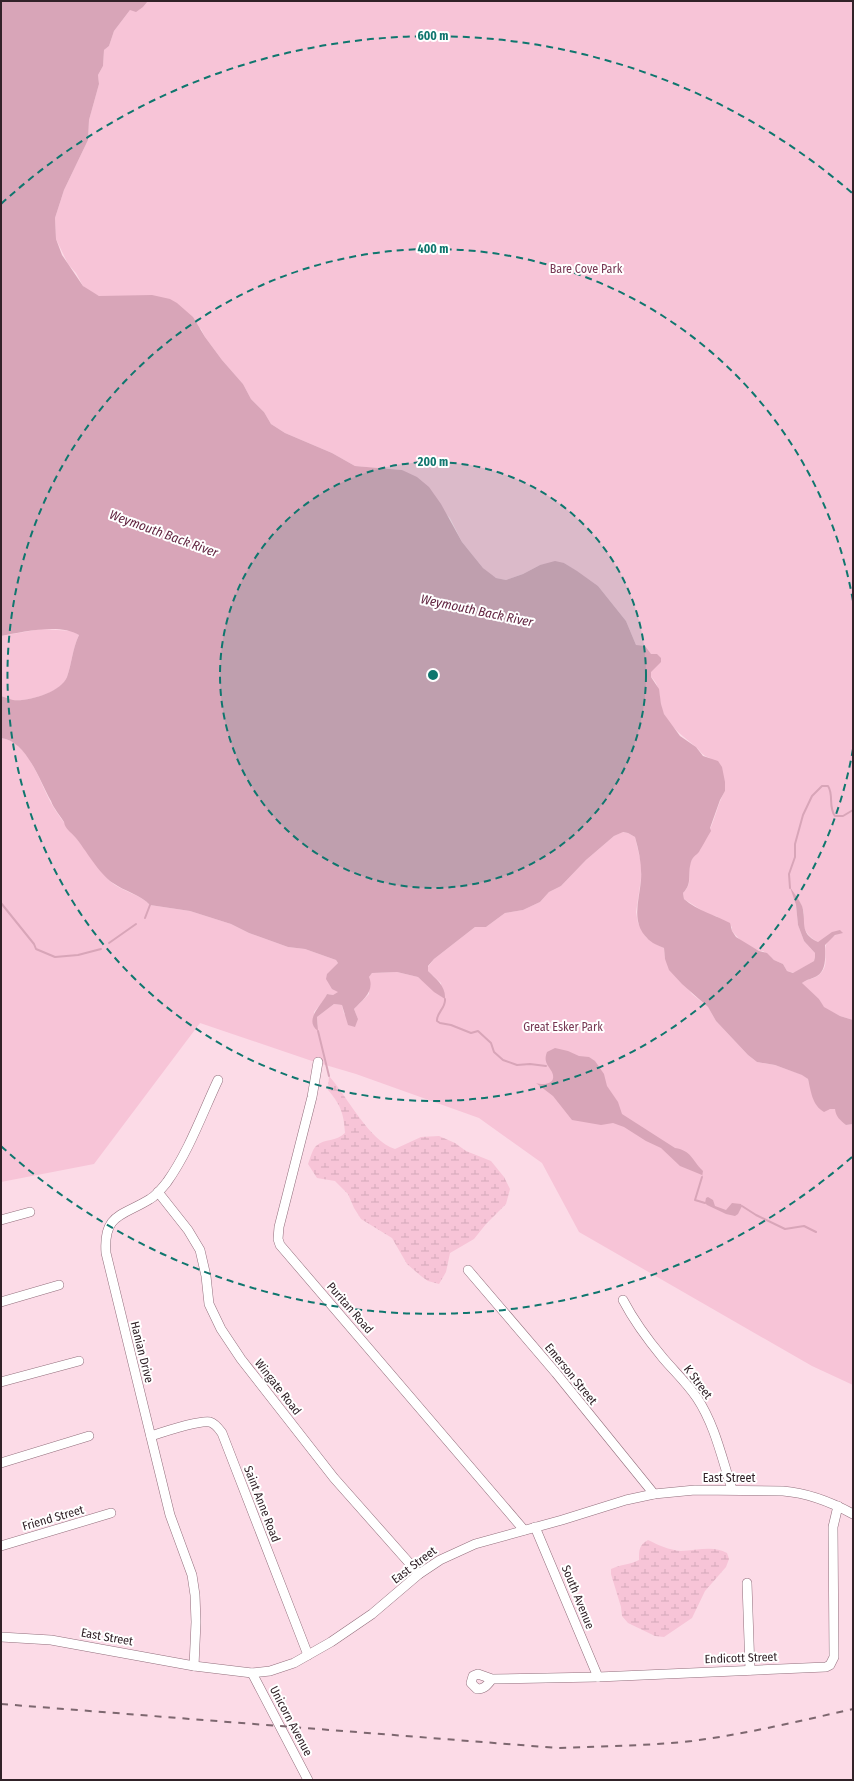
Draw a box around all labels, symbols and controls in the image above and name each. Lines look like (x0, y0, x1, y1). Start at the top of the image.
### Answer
text: 600 m (417, 29, 449, 43)
text: 400 m (418, 242, 448, 256)
park label: Bare Cove Park (550, 262, 623, 276)
text: 200 m (417, 455, 448, 469)
water label: Weymouth Back River (107, 507, 221, 560)
water label: Weymouth Back River (419, 591, 535, 630)
centre of rings (426, 668, 440, 682)
park label: Great Esker Park (523, 1020, 603, 1034)
street label: Puritan Road (324, 1280, 376, 1336)
street label: Hanian Drive (128, 1320, 156, 1384)
street label: Emerson Street (542, 1341, 600, 1408)
street label: Wingate Road (252, 1356, 304, 1418)
street label: K Street (681, 1362, 715, 1402)
street label: Saint Anne Road (241, 1464, 283, 1544)
street label: East Street (703, 1471, 755, 1485)
street label: Friend Street (21, 1503, 85, 1533)
street label: East Street (389, 1544, 439, 1586)
street label: South Avenue (559, 1563, 597, 1631)
street label: East Street (80, 1626, 134, 1648)
street label: Endicott Street (704, 1650, 778, 1666)
street label: Unicorn Avenue (267, 1684, 315, 1758)

